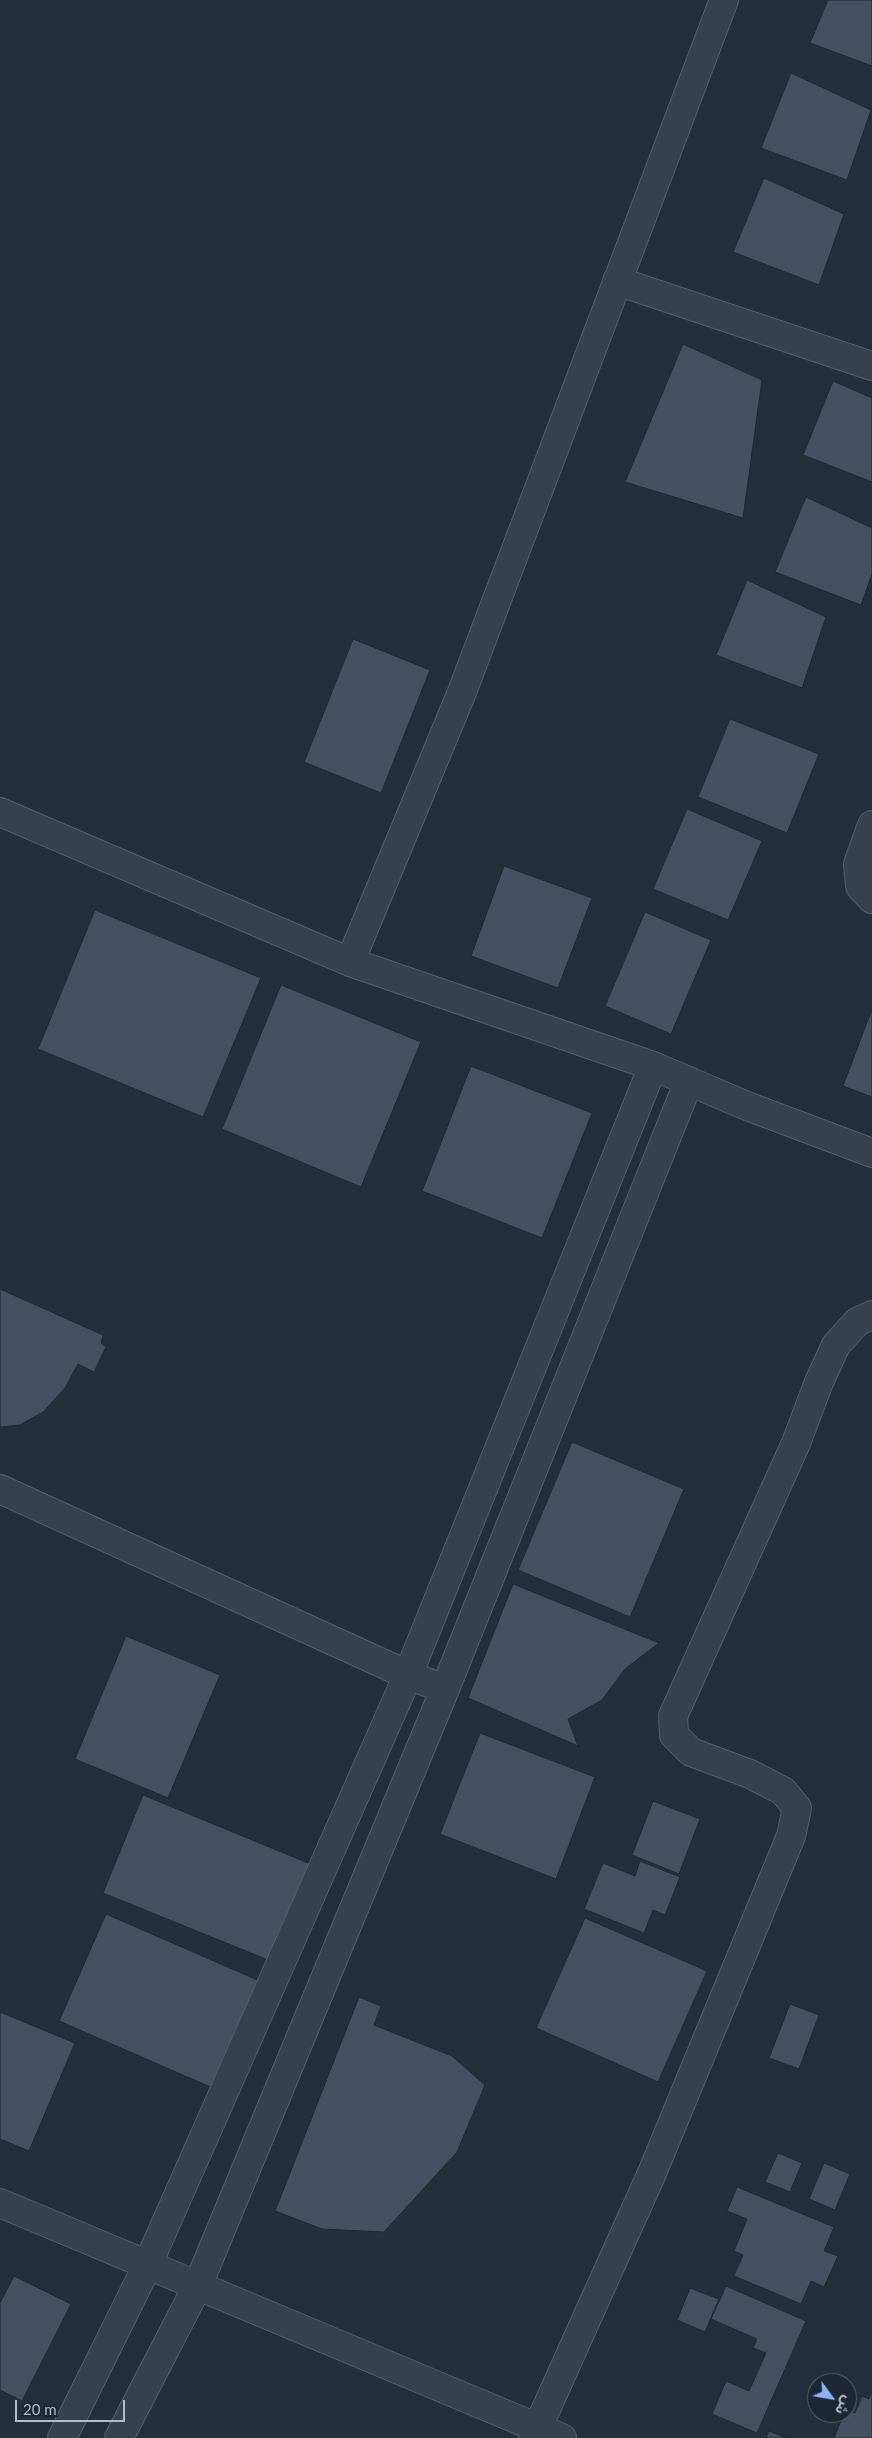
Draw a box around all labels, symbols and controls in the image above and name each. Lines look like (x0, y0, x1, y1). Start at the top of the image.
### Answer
north arrow (807, 2373, 857, 2423)
scale bar (18, 2390, 128, 2422)
text: ش (832, 2393, 857, 2418)
text: 20 m (23, 2400, 57, 2418)

